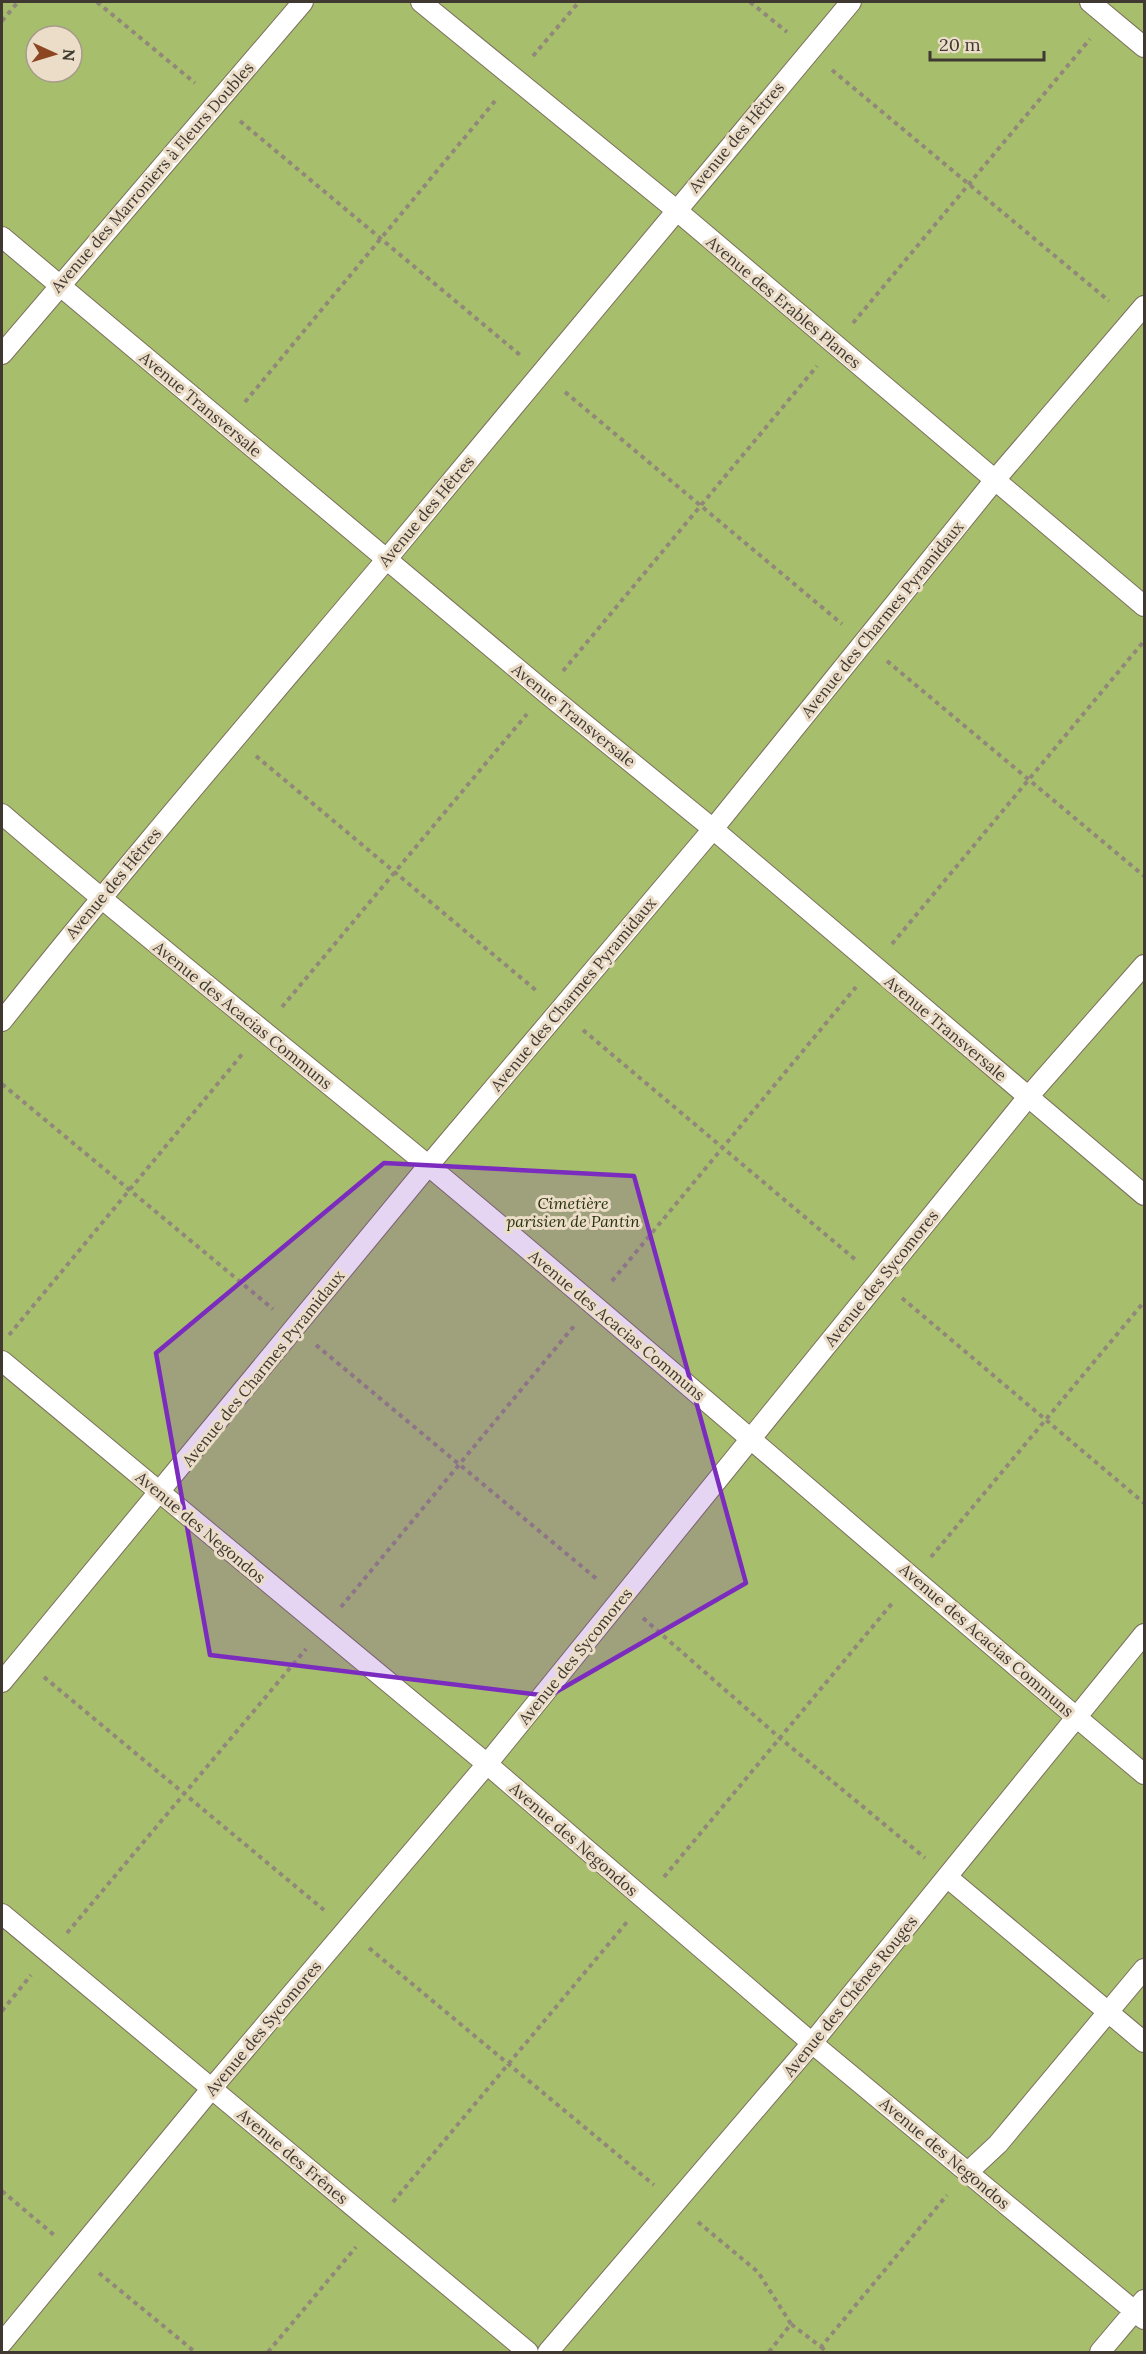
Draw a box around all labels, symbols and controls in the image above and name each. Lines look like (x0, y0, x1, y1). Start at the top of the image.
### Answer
north arrow (24, 24, 84, 84)
scale bar (930, 24, 1044, 62)
text: 20 m (939, 33, 981, 56)
text: N (59, 48, 79, 62)
street label: Avenue des Marroniers à Fleurs Doubles (46, 58, 258, 297)
street label: Avenue des Hêtres (683, 78, 788, 197)
street label: Avenue des Erables Planes (702, 231, 865, 372)
street label: Avenue Transversale (135, 347, 266, 461)
street label: Avenue des Hêtres (373, 452, 478, 571)
street label: Avenue des Charmes Pyramidaux (796, 516, 968, 722)
street label: Avenue Transversale (507, 658, 640, 771)
street label: Avenue des Hêtres (60, 824, 165, 943)
street label: Avenue des Charmes Pyramidaux (485, 893, 660, 1096)
street label: Avenue des Acacias Communs (149, 936, 336, 1093)
street label: Avenue Transversale (880, 971, 1011, 1085)
park label: Cimetière parisien de Pantin (506, 1193, 640, 1231)
street label: Avenue des Sycomores (819, 1206, 942, 1351)
street label: Avenue des Acacias Communs (524, 1245, 709, 1405)
street label: Avenue des Charmes Pyramidaux (177, 1265, 349, 1471)
street label: Avenue des Negondos (131, 1466, 270, 1587)
street label: Avenue des Acacias Communs (895, 1558, 1078, 1721)
street label: Avenue des Sycomores (513, 1584, 636, 1729)
street label: Avenue des Negondos (505, 1777, 642, 1900)
street label: Avenue des Chênes Rouges (778, 1911, 921, 2081)
street label: Avenue des Sycomores (200, 1956, 325, 2100)
street label: Avenue des Negondos (875, 2092, 1014, 2213)
street label: Avenue des Frênes (233, 2103, 352, 2208)

